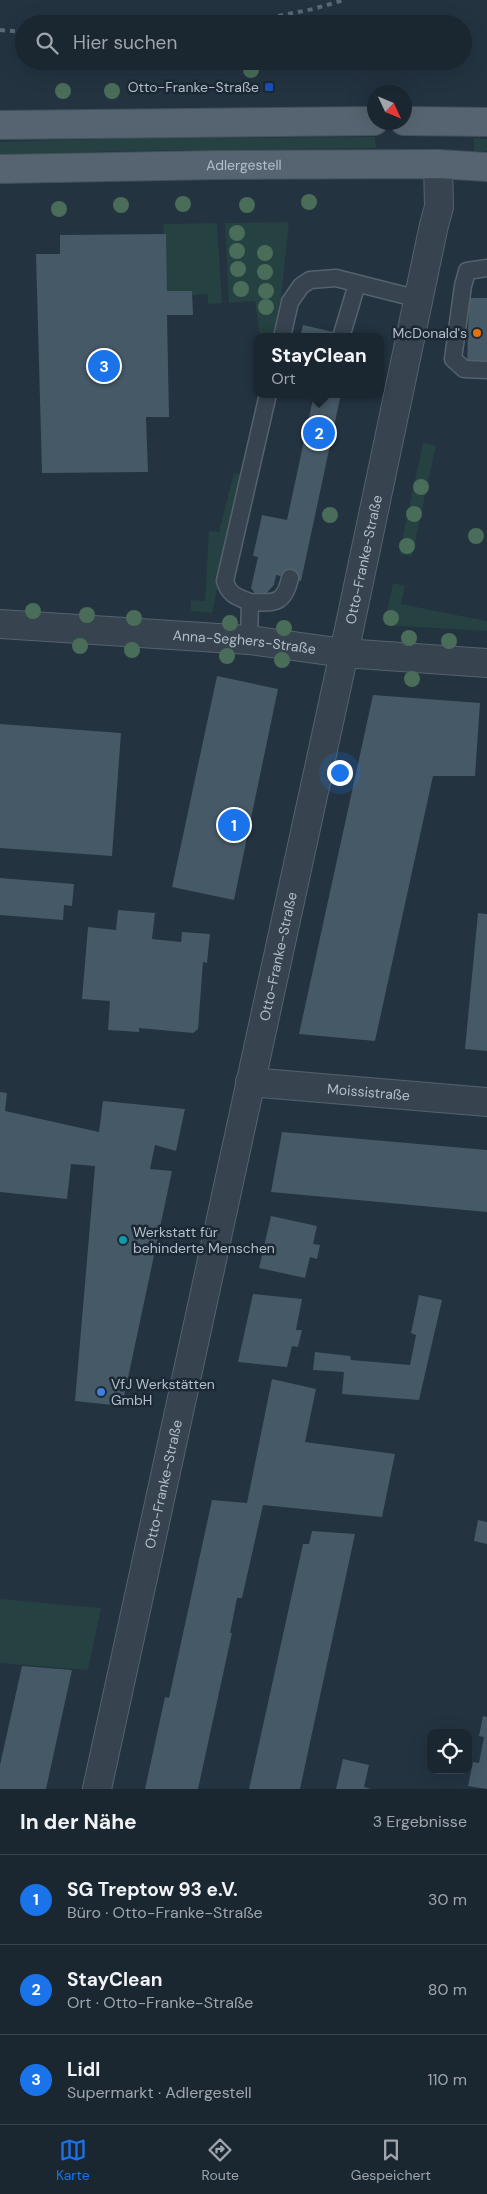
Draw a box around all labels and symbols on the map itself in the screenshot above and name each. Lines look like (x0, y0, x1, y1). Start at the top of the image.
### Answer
place label: Otto-Franke-Straße (128, 78, 259, 96)
marker: Otto-Franke-Straße (263, 81, 275, 93)
north arrow (367, 85, 412, 130)
street label: Adlergestell (206, 156, 282, 174)
place label: McDonald's (392, 324, 467, 342)
marker: McDonald's (471, 327, 483, 339)
pin: 3 (88, 347, 120, 385)
pin: 2 (303, 414, 335, 452)
street label: Otto-Franke-Straße (341, 493, 386, 626)
street label: Anna-Seghers-Straße (172, 626, 317, 658)
your location (327, 760, 353, 786)
pin: 1 (218, 806, 250, 844)
street label: Otto-Franke-Straße (255, 890, 301, 1023)
street label: Moissistraße (326, 1080, 411, 1104)
place label: Werkstatt für behinderte Menschen (133, 1223, 275, 1257)
marker: Werkstatt für behinderte Menschen (117, 1234, 129, 1246)
place label: VfJ Werkstätten GmbH (111, 1375, 215, 1409)
marker: VfJ Werkstätten GmbH (95, 1386, 107, 1398)
street label: Otto-Franke-Straße (141, 1418, 186, 1550)

